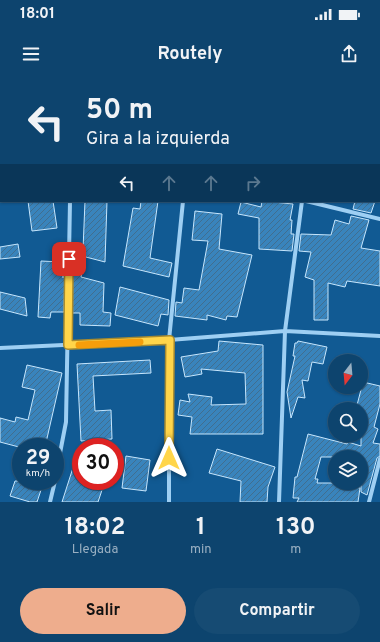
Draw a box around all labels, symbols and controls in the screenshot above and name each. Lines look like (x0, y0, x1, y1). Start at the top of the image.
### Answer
text: 18:01 (20, 5, 55, 24)
icon: menu (20, 43, 42, 65)
text: Routely (157, 43, 223, 66)
icon: share (338, 43, 360, 65)
text: 50 m (86, 93, 153, 129)
icon: left (20, 96, 72, 148)
text: Gira a la izquierda (86, 128, 230, 151)
icon: left (116, 172, 138, 194)
icon: ahead (158, 172, 180, 194)
icon: ahead (200, 172, 222, 194)
icon: right (242, 172, 264, 194)
pin (52, 242, 86, 276)
icon: arrive (58, 248, 80, 270)
north arrow (328, 354, 368, 394)
map controls (328, 354, 368, 490)
button: search (328, 402, 368, 442)
position arrow (148, 437, 190, 479)
speed limit sign: 30 (72, 438, 124, 490)
text: 29 (26, 446, 50, 472)
button: layers (328, 450, 368, 490)
text: km/h (26, 467, 50, 480)
text: 18:02 (64, 513, 125, 543)
text: 1 (196, 513, 206, 543)
text: 130 (276, 513, 316, 543)
text: Llegada (72, 542, 118, 558)
text: min (190, 542, 212, 558)
text: m (290, 542, 301, 558)
button: Salir (20, 588, 186, 634)
button: Compartir (194, 588, 360, 634)

